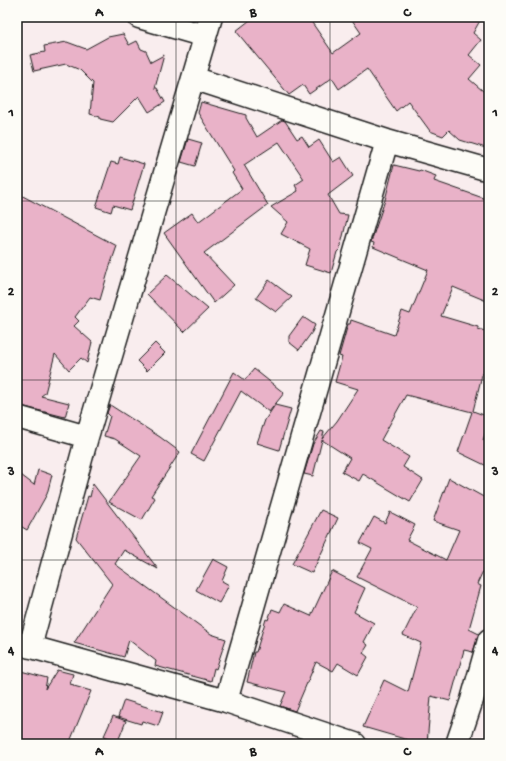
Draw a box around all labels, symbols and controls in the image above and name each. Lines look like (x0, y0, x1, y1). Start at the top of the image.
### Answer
text: A (94, 6, 104, 21)
text: B (249, 6, 258, 21)
text: C (402, 6, 412, 21)
text: 1 (7, 106, 14, 121)
text: 1 (491, 106, 498, 121)
text: 2 (8, 285, 15, 300)
text: 2 (492, 285, 499, 300)
text: 3 (7, 465, 15, 480)
text: 3 (491, 465, 499, 480)
text: 4 (7, 644, 15, 659)
text: 4 (491, 644, 499, 659)
text: A (94, 745, 104, 760)
text: B (249, 745, 258, 760)
text: C (402, 745, 412, 760)

